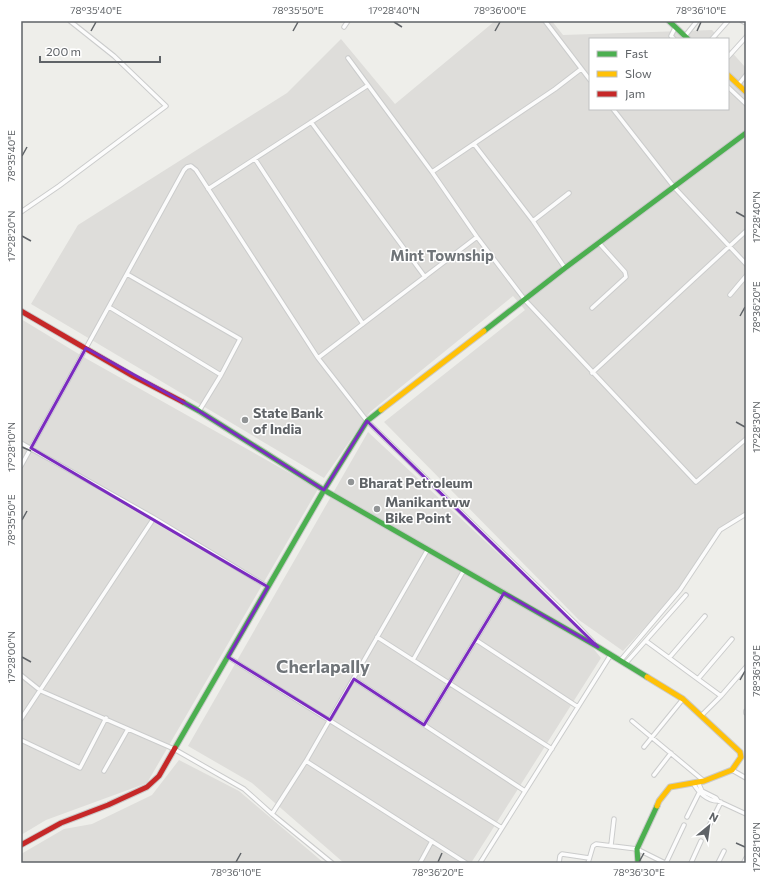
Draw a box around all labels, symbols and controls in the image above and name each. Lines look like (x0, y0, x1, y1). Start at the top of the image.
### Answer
text: 78°35'40"E (70, 4, 122, 16)
text: 78°35'50"E (272, 4, 324, 16)
text: 17°28'40"N (368, 4, 420, 16)
text: 78°36'00"E (474, 4, 526, 16)
text: 78°36'10"E (676, 4, 726, 16)
scale bar (40, 38, 160, 64)
legend (589, 38, 729, 110)
text: 200 m (46, 44, 81, 58)
text: Fast (625, 46, 648, 60)
text: Slow (625, 66, 652, 80)
text: Jam (625, 86, 645, 101)
text: 78°35'40"E (5, 130, 17, 182)
text: 17°28'40"N (750, 191, 762, 243)
text: 17°28'20"N (5, 210, 17, 262)
district label: Mint Township (390, 246, 494, 264)
text: 78°36'20"E (750, 281, 762, 333)
text: 17°28'30"N (750, 401, 762, 453)
place label: State Bank of India (253, 404, 323, 437)
marker: State Bank of India (240, 415, 250, 425)
text: 17°28'10"N (5, 422, 17, 472)
place label: Bharat Petroleum (359, 474, 473, 491)
marker: Bharat Petroleum (346, 477, 356, 487)
place label: Manikantww Bike Point (385, 493, 471, 526)
text: 78°35'50"E (5, 494, 17, 546)
marker: Manikantww Bike Point (372, 504, 382, 514)
text: 17°28'00"N (5, 631, 17, 683)
text: 78°36'30"E (750, 645, 762, 697)
district label: Cherlapally (276, 655, 370, 677)
north arrow (689, 806, 729, 846)
text: N (707, 809, 721, 825)
text: 17°28'10"N (750, 822, 762, 872)
text: 78°36'10"E (211, 866, 261, 878)
text: 78°36'20"E (412, 866, 464, 878)
text: 78°36'30"E (613, 866, 665, 878)

